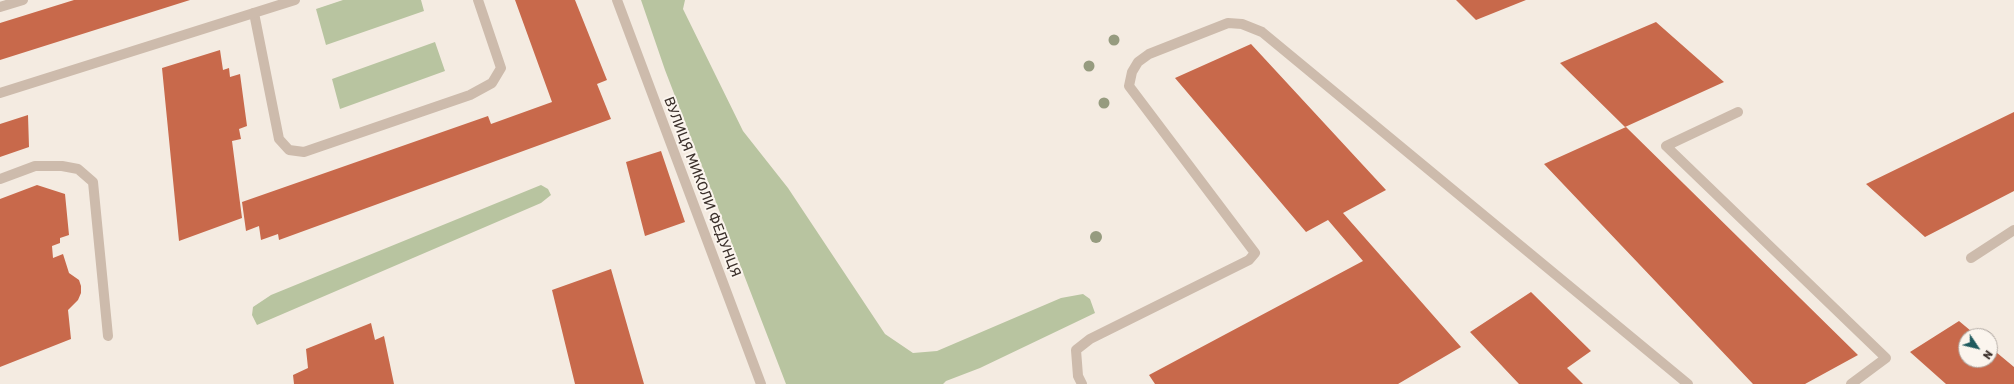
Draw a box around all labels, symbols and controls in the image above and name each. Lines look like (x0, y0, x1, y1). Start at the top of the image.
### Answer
street label: ВУЛИЦЯ МИКОЛИ ФЕДУНЦЯ (660, 95, 744, 279)
north arrow (1958, 328, 1998, 368)
text: N (1980, 348, 1995, 362)

